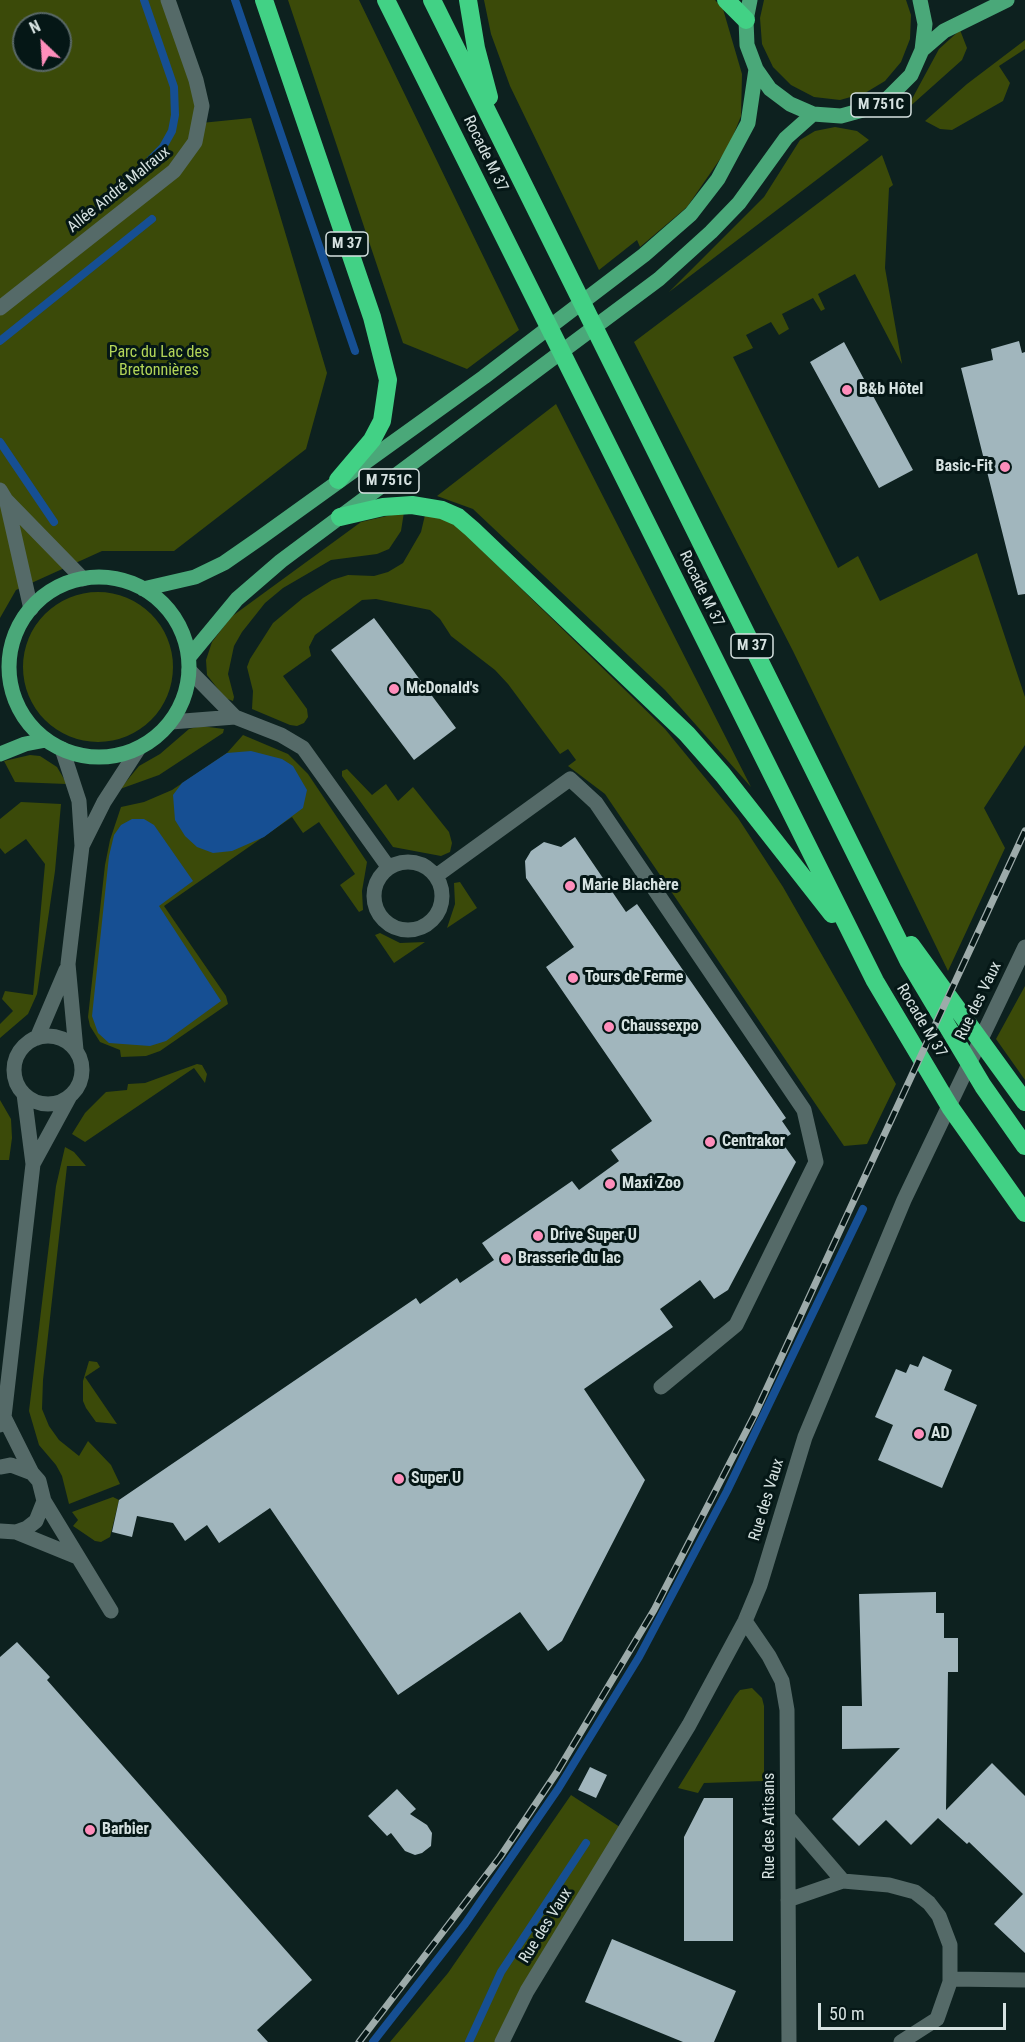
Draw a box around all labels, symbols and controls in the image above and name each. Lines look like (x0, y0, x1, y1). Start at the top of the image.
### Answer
north arrow (12, 12, 72, 72)
text: N (27, 16, 43, 38)
road number: M 751C (851, 93, 911, 117)
street label: Rocade M 37 (458, 113, 512, 195)
street label: Allée André Malraux (64, 143, 174, 237)
road number: M 37 (326, 232, 368, 256)
park label: Parc du Lac des Bretonnières (109, 343, 209, 381)
place label: B&b Hôtel (859, 380, 923, 400)
marker: B&b Hôtel (840, 383, 854, 397)
place label: Basic-Fit (936, 457, 993, 477)
marker: Basic-Fit (998, 460, 1012, 474)
road number: M 751C (359, 469, 419, 493)
street label: Rocade M 37 (674, 548, 728, 630)
road number: M 37 (731, 634, 773, 658)
place label: McDonald's (406, 679, 479, 699)
marker: McDonald's (387, 682, 401, 696)
place label: Marie Blachère (582, 876, 679, 896)
marker: Marie Blachère (563, 879, 577, 893)
street label: Rue des Vaux (952, 959, 1006, 1043)
place label: Tours de Ferme (585, 968, 683, 988)
marker: Tours de Ferme (566, 971, 580, 985)
street label: Rocade M 37 (892, 981, 950, 1061)
place label: Chaussexpo (621, 1017, 699, 1037)
marker: Chaussexpo (602, 1020, 616, 1034)
place label: Centrakor (722, 1132, 785, 1152)
marker: Centrakor (703, 1135, 717, 1149)
place label: Maxi Zoo (622, 1174, 681, 1194)
marker: Maxi Zoo (603, 1177, 617, 1191)
place label: Drive Super U (550, 1226, 637, 1246)
marker: Drive Super U (531, 1229, 545, 1243)
place label: Brasserie du lac (518, 1249, 621, 1269)
marker: Brasserie du lac (499, 1252, 513, 1266)
place label: AD (931, 1424, 950, 1444)
marker: AD (912, 1427, 926, 1441)
street label: Rue des Vaux (745, 1457, 789, 1543)
place label: Super U (411, 1469, 461, 1489)
marker: Super U (392, 1472, 406, 1486)
street label: Rue des Artisans (760, 1773, 780, 1879)
place label: Barbier (102, 1820, 149, 1840)
marker: Barbier (83, 1823, 97, 1837)
street label: Rue des Vaux (515, 1885, 577, 1967)
scale bar (821, 1991, 1008, 2029)
text: 50 m (829, 2003, 864, 2024)

